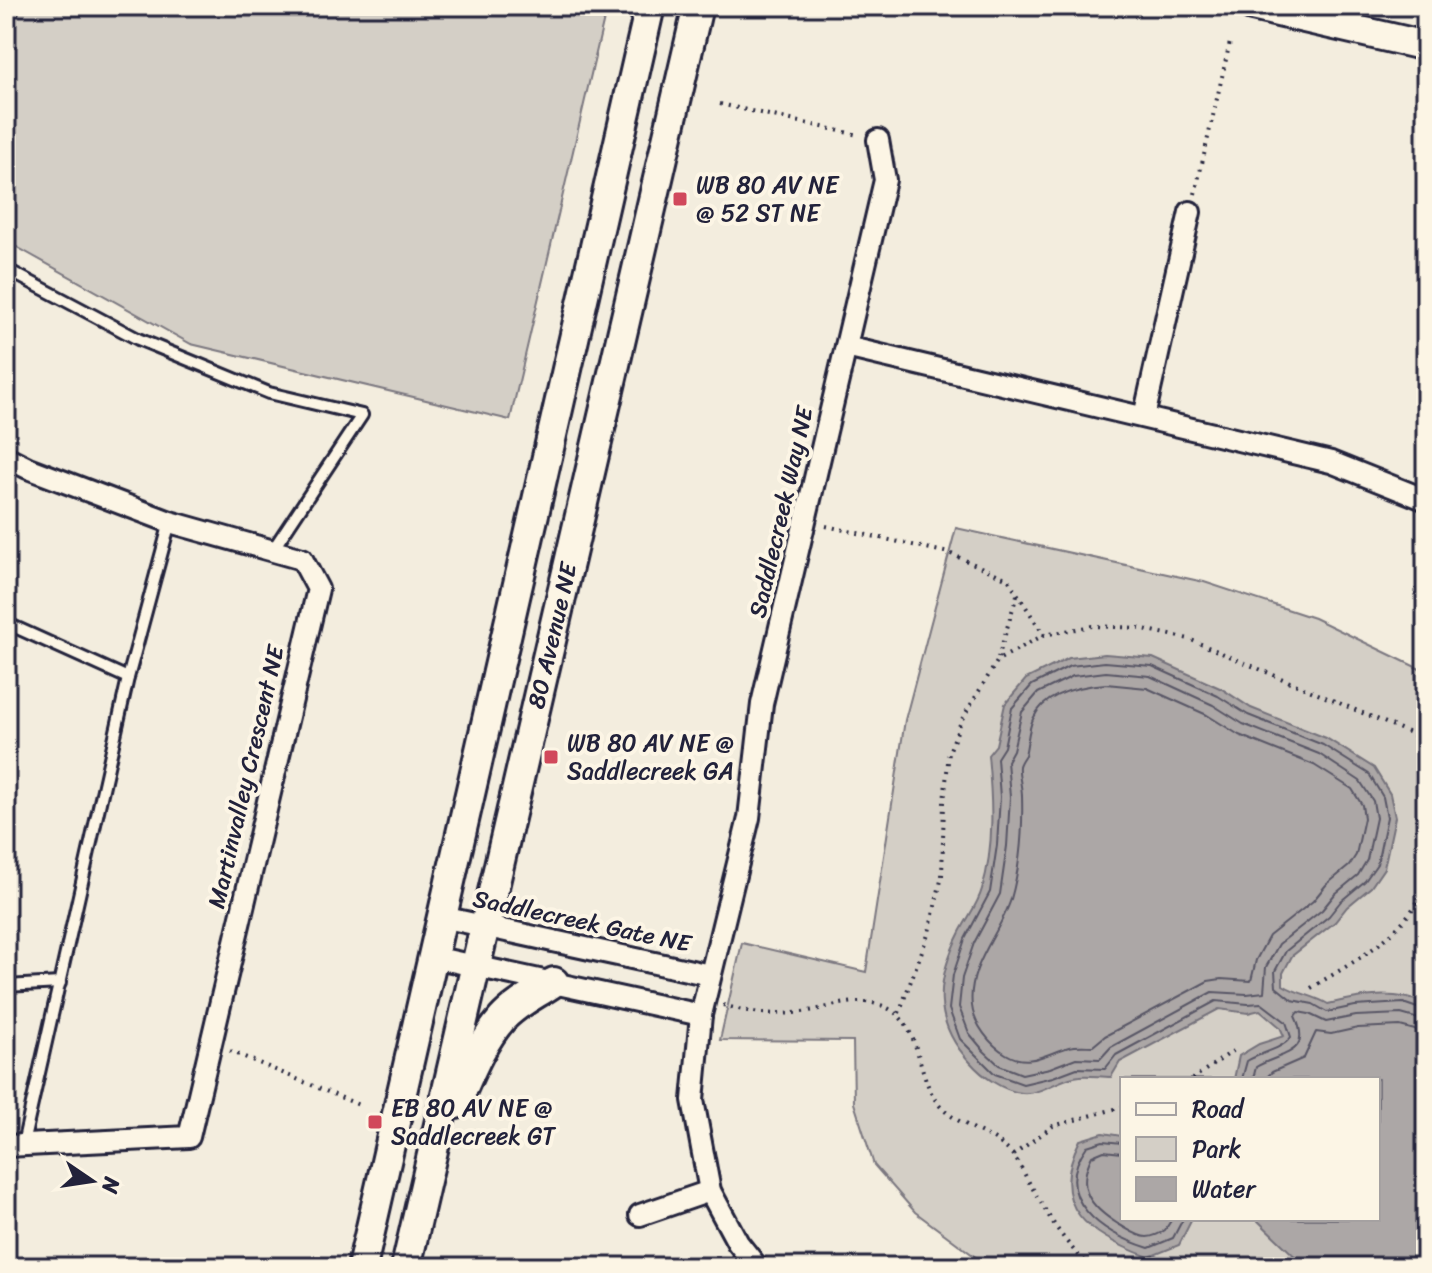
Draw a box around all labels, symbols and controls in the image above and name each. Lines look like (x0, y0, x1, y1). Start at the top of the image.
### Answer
place label: WB 80 AV NE @ 52 ST NE (696, 164, 840, 234)
marker: WB 80 AV NE @ 52 ST NE (671, 190, 689, 208)
street label: Saddlecreek Way NE (736, 401, 826, 622)
street label: 80 Avenue NE (515, 557, 590, 713)
street label: Martinvalley Crescent NE (195, 640, 297, 913)
place label: WB 80 AV NE @ Saddlecreek GA (567, 722, 734, 792)
marker: WB 80 AV NE @ Saddlecreek GA (542, 748, 560, 766)
street label: Saddlecreek Gate NE (469, 877, 696, 965)
legend (1120, 1077, 1380, 1221)
place label: EB 80 AV NE @ Saddlecreek GT (391, 1087, 556, 1157)
text: Road (1192, 1088, 1246, 1130)
marker: EB 80 AV NE @ Saddlecreek GT (366, 1113, 384, 1131)
text: Park (1192, 1128, 1241, 1170)
north arrow (52, 1141, 132, 1221)
text: Water (1192, 1168, 1257, 1210)
text: N (90, 1173, 132, 1198)

